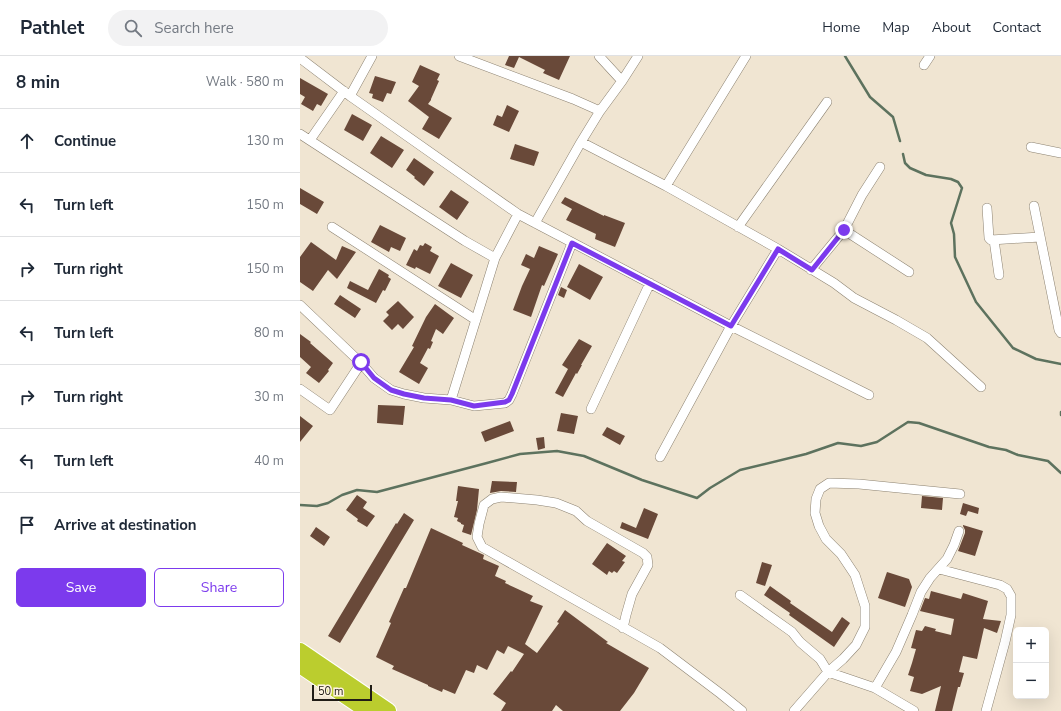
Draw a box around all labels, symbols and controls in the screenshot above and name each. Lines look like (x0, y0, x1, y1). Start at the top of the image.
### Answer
search box (108, 10, 388, 46)
text: Pathlet (20, 15, 84, 41)
icon: search (122, 17, 144, 39)
text: Search here (154, 18, 234, 38)
text: Home (822, 18, 860, 37)
text: Map (882, 18, 910, 37)
text: About (932, 18, 971, 37)
text: Contact (993, 18, 1041, 37)
text: 8 min (16, 71, 60, 94)
text: Walk · 580 m (206, 73, 284, 91)
icon: ahead (16, 130, 38, 152)
text: Continue (54, 131, 116, 151)
text: 130 m (246, 132, 284, 150)
icon: left (16, 194, 38, 216)
text: Turn left (54, 195, 113, 215)
text: 150 m (246, 196, 284, 214)
route end (835, 221, 853, 239)
icon: right (16, 258, 38, 280)
text: Turn right (54, 259, 123, 279)
text: 150 m (246, 260, 284, 278)
icon: left (16, 322, 38, 344)
text: Turn left (54, 323, 113, 343)
text: 80 m (254, 324, 284, 342)
route start (352, 353, 370, 371)
icon: right (16, 386, 38, 408)
text: Turn right (54, 387, 123, 407)
text: 30 m (254, 388, 284, 406)
icon: left (16, 450, 38, 472)
text: Turn left (54, 451, 113, 471)
text: 40 m (254, 452, 284, 470)
icon: arrive (16, 514, 38, 536)
text: Arrive at destination (54, 515, 197, 535)
button: Save (16, 568, 146, 607)
button: Share (154, 568, 284, 607)
map controls (1013, 627, 1049, 699)
button: + (1013, 627, 1049, 663)
button: − (1013, 663, 1049, 699)
scale bar (312, 683, 372, 702)
text: 50 m (318, 684, 343, 699)

